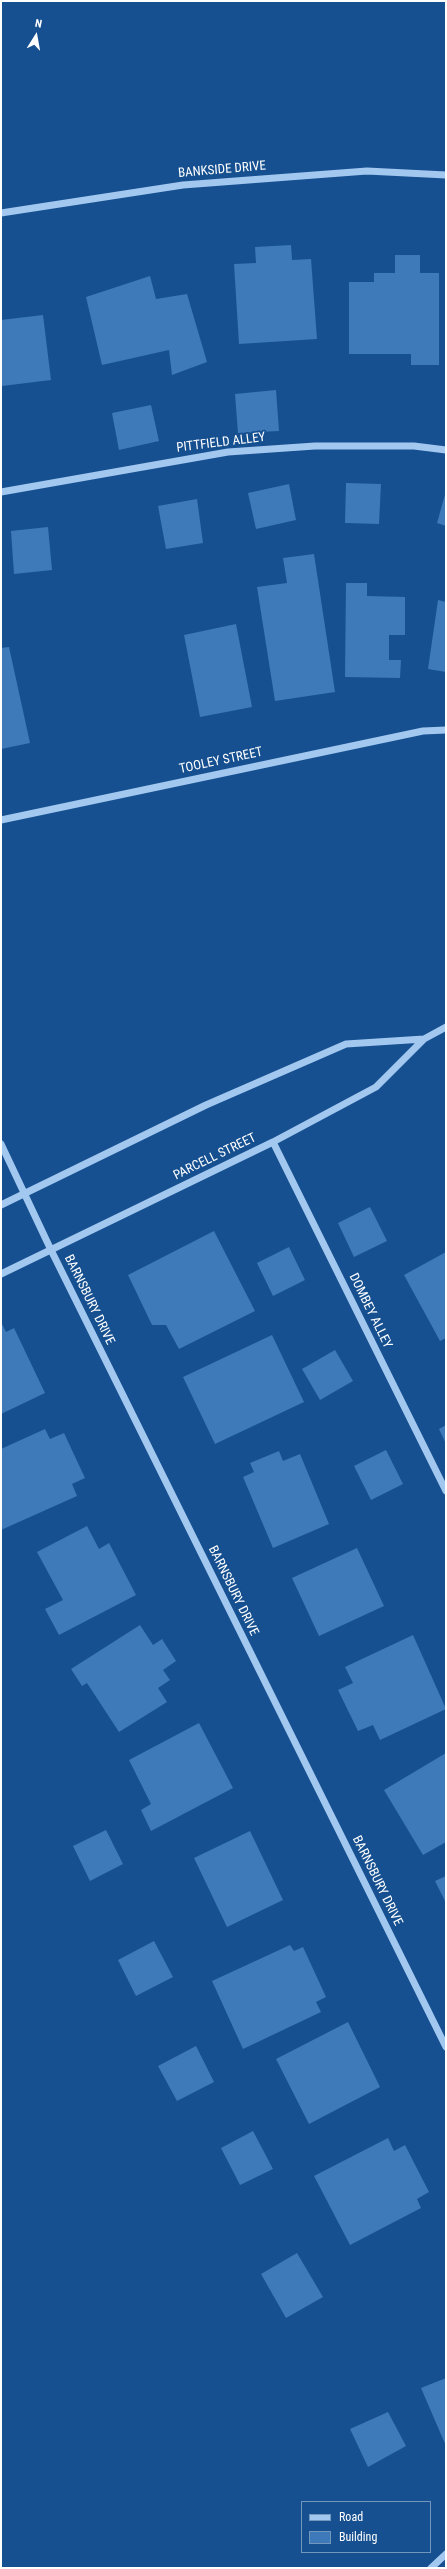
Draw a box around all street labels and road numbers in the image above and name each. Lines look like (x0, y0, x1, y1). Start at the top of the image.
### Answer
street label: BANKSIDE DRIVE (178, 158, 266, 182)
street label: PITTFIELD ALLEY (176, 430, 266, 456)
street label: TOOLEY STREET (178, 745, 264, 777)
street label: PARCELL STREET (171, 1130, 259, 1184)
street label: BARNSBURY DRIVE (60, 1252, 118, 1348)
street label: DOMBEY ALLEY (345, 1271, 395, 1351)
street label: BARNSBURY DRIVE (204, 1543, 262, 1639)
street label: BARNSBURY DRIVE (348, 1833, 406, 1929)

